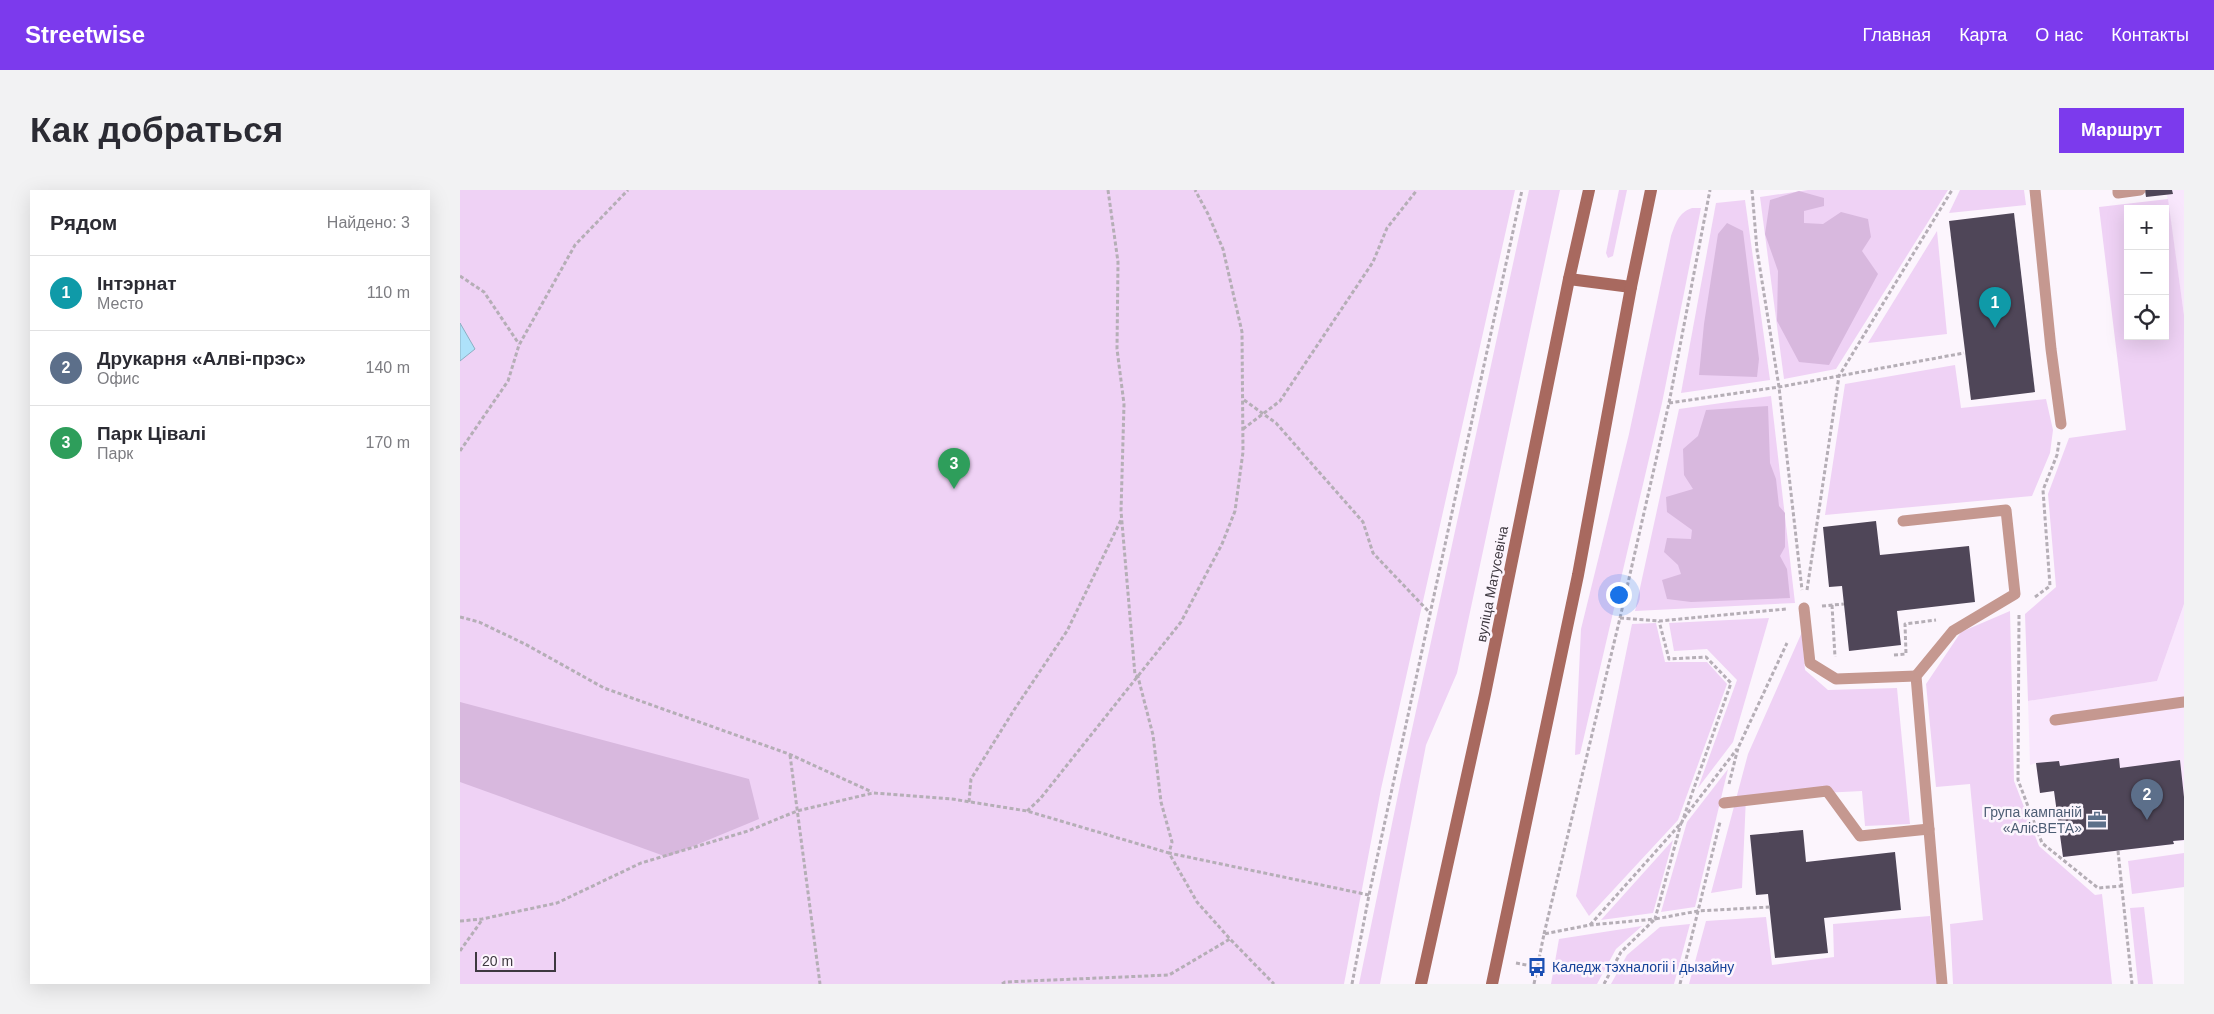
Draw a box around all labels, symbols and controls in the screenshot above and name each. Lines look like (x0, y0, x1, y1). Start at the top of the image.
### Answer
text: Streetwise (25, 21, 145, 48)
text: Главная (1863, 25, 1931, 45)
text: Карта (1959, 25, 2007, 45)
text: О нас (2035, 25, 2083, 45)
text: Контакты (2111, 25, 2189, 45)
button: Маршрут (2059, 108, 2184, 153)
text: Как добраться (30, 110, 283, 149)
map controls (2124, 205, 2169, 340)
button: + (2124, 205, 2169, 250)
text: Рядом (50, 211, 117, 234)
text: Найдено: 3 (327, 214, 410, 231)
button: − (2124, 250, 2169, 295)
text: Інтэрнат (97, 273, 177, 294)
text: 1 (62, 284, 70, 301)
text: 110 m (367, 284, 410, 301)
pin: 1 (1979, 287, 2011, 328)
text: Место (97, 295, 143, 312)
button: locate (2124, 295, 2169, 340)
text: Друкарня «Алві-прэс» (97, 348, 306, 369)
text: 2 (62, 359, 70, 376)
text: 140 m (366, 359, 410, 376)
text: Офис (97, 370, 140, 387)
text: Парк Цівалі (97, 423, 206, 444)
text: 3 (62, 434, 70, 451)
text: 170 m (366, 434, 410, 451)
text: Парк (97, 445, 133, 462)
pin: 3 (938, 448, 970, 489)
street label: вуліца Матусевіча (1473, 524, 1511, 643)
your location (1606, 582, 1632, 608)
pin: 2 (2131, 779, 2163, 820)
place label: Група кампаній «АлісВЕТА» (1983, 804, 2082, 836)
office icon: Група кампаній «АлісВЕТА» (2086, 809, 2108, 831)
scale bar (475, 949, 556, 972)
text: 20 m (482, 953, 513, 969)
bus stop icon: Каледж тэхналогіі і дызайну (1526, 956, 1548, 978)
place label: Каледж тэхналогіі і дызайну (1552, 959, 1734, 975)

